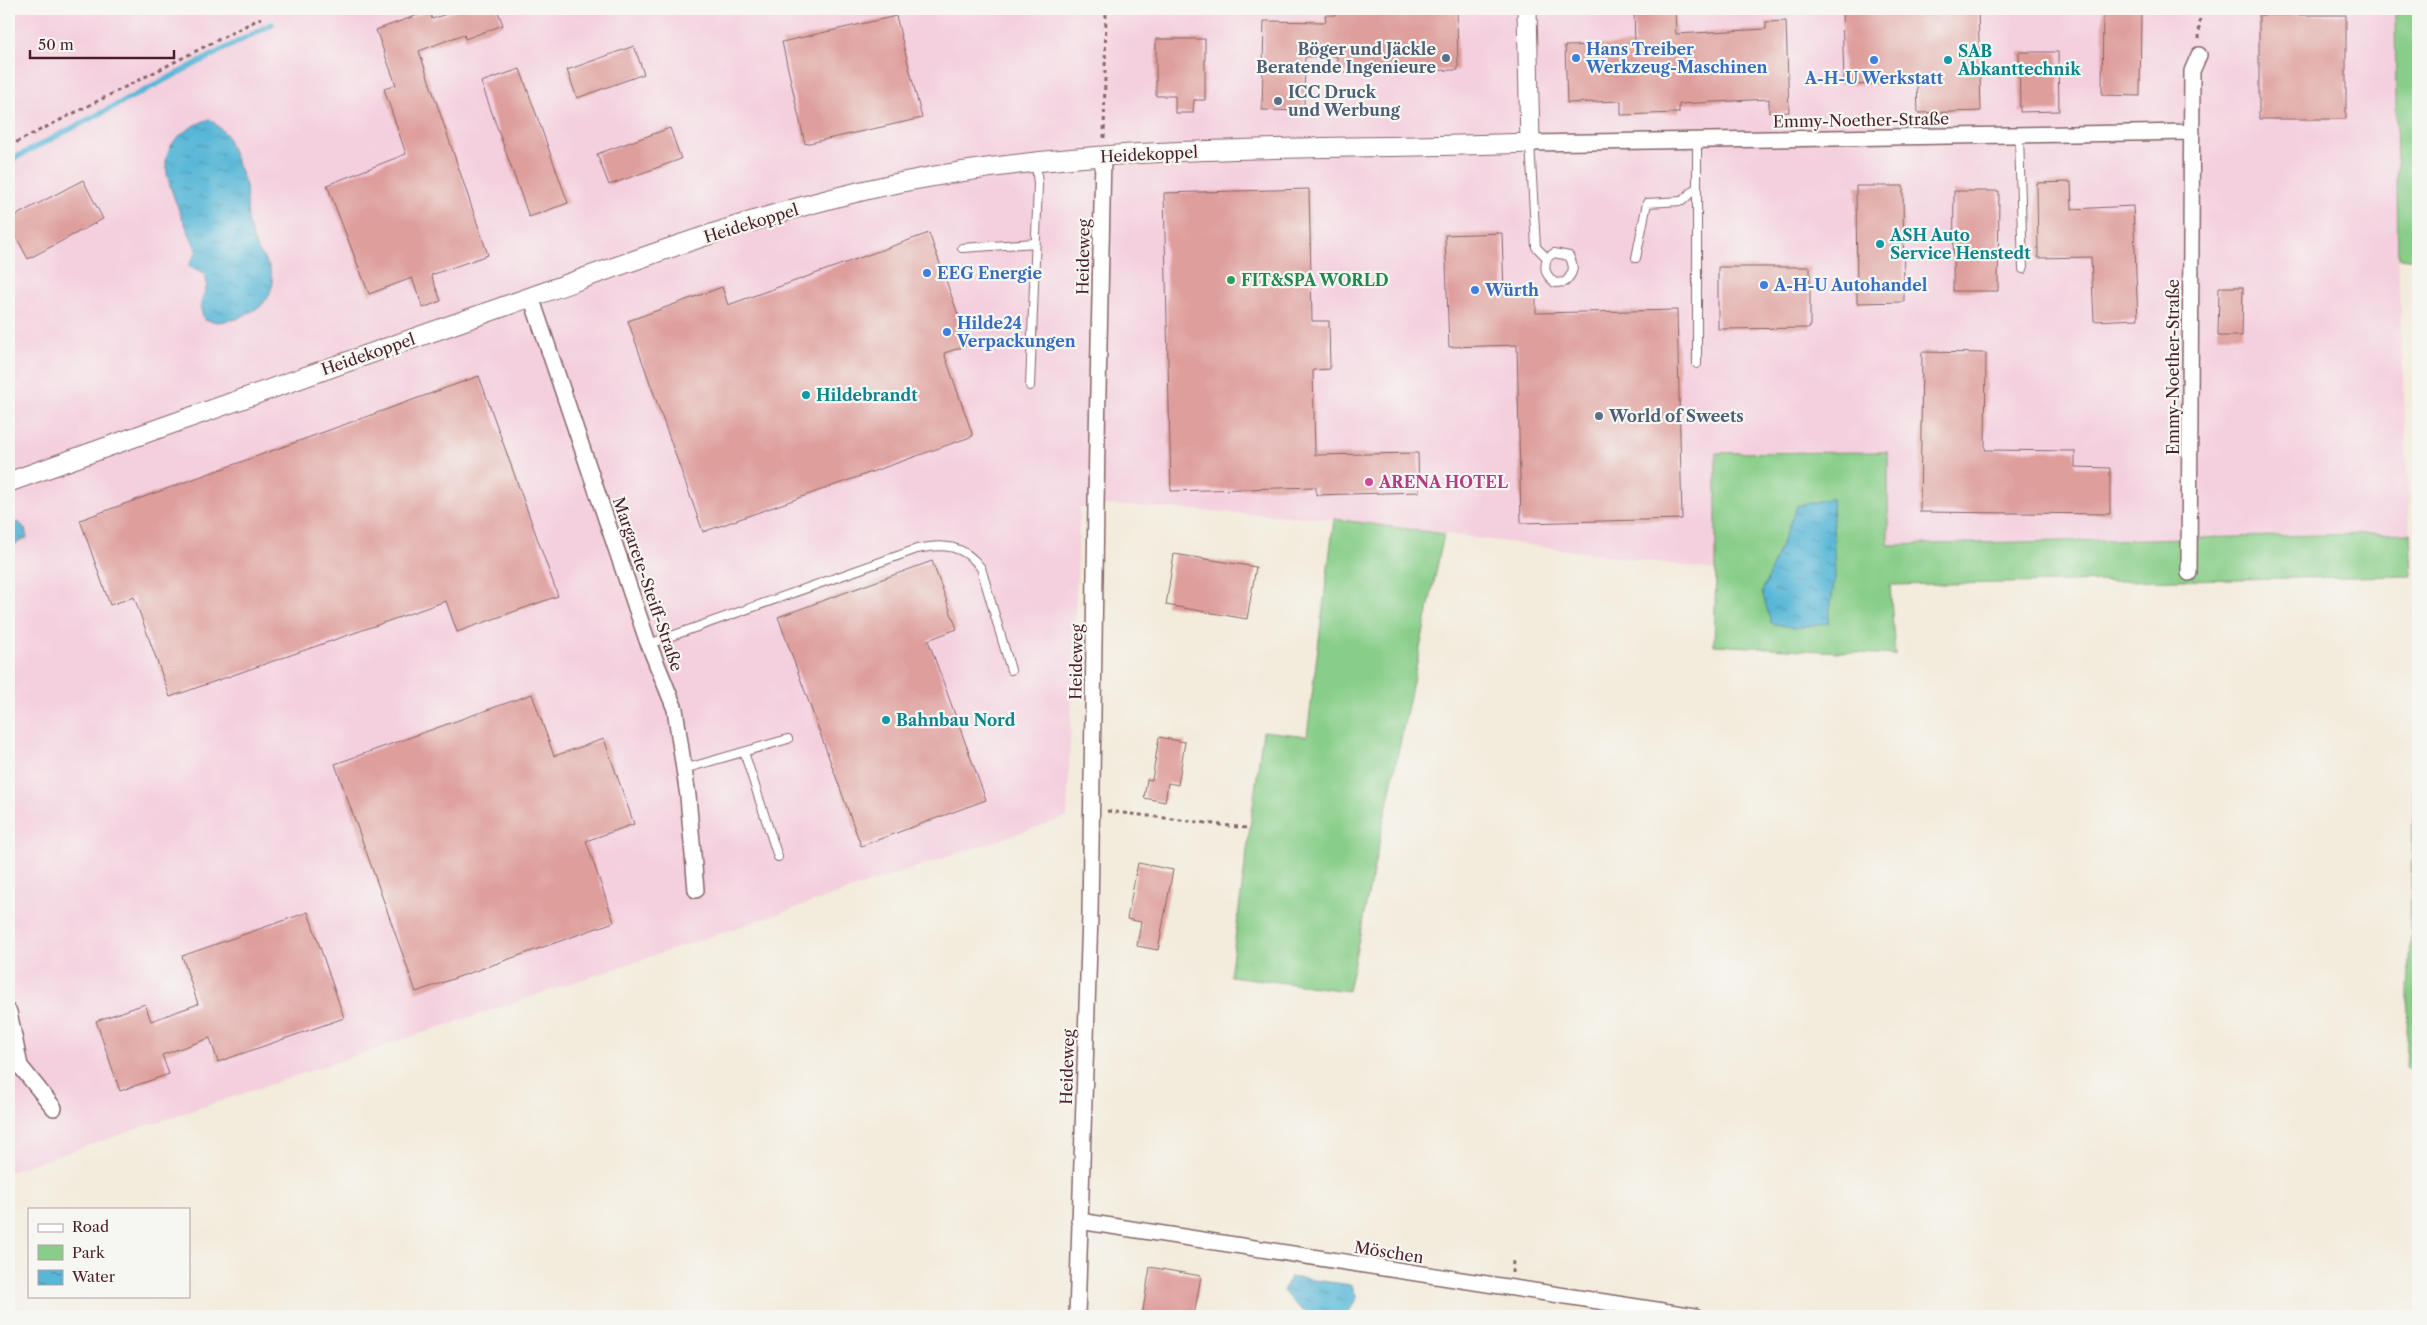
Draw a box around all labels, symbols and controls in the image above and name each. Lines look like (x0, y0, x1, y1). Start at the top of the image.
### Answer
scale bar (30, 28, 174, 60)
text: 50 m (38, 35, 74, 54)
place label: Böger und Jäckle Beratende Ingenieure (1256, 39, 1436, 77)
place label: Hans Treiber Werkzeug-Maschinen (1585, 39, 1768, 77)
place label: SAB Abkanttechnik (1957, 41, 2081, 79)
marker: Böger und Jäckle Beratende Ingenieure (1440, 52, 1452, 64)
marker: Hans Treiber Werkzeug-Maschinen (1570, 52, 1582, 64)
marker: A-H-U Werkstatt (1868, 54, 1880, 66)
marker: SAB Abkanttechnik (1942, 54, 1954, 66)
place label: A-H-U Werkstatt (1804, 68, 1944, 88)
place label: ICC Druck und Werbung (1288, 82, 1401, 120)
marker: ICC Druck und Werbung (1272, 95, 1284, 107)
street label: Emmy-Noether-Straße (1773, 108, 1949, 132)
street label: Heidekoppel (1100, 141, 1199, 167)
street label: Heidekoppel (701, 199, 801, 247)
street label: Heideweg (1072, 218, 1094, 295)
place label: ASH Auto Service Henstedt (1889, 225, 2031, 263)
marker: ASH Auto Service Henstedt (1874, 238, 1886, 250)
place label: EEG Energie (937, 263, 1042, 283)
marker: EEG Energie (921, 267, 933, 279)
place label: FIT&SPA WORLD (1241, 270, 1389, 290)
marker: FIT&SPA WORLD (1225, 274, 1237, 286)
place label: A-H-U Autohandel (1773, 275, 1928, 295)
marker: A-H-U Autohandel (1758, 279, 1770, 291)
street label: Emmy-Noether-Straße (2163, 279, 2183, 455)
place label: Würth (1484, 280, 1539, 300)
marker: Würth (1469, 284, 1481, 296)
place label: Hilde24 Verpackungen (956, 313, 1076, 351)
marker: Hilde24 Verpackungen (941, 326, 953, 338)
street label: Heidekoppel (319, 329, 418, 379)
place label: Hildebrandt (816, 385, 918, 405)
marker: Hildebrandt (800, 389, 812, 401)
place label: World of Sweets (1608, 406, 1744, 426)
marker: World of Sweets (1593, 410, 1605, 422)
place label: ARENA HOTEL (1378, 472, 1508, 492)
marker: ARENA HOTEL (1363, 476, 1375, 488)
street label: Margarete-Steiff-Straße (609, 494, 687, 674)
street label: Heideweg (1065, 623, 1087, 700)
place label: Bahnbau Nord (896, 710, 1016, 730)
marker: Bahnbau Nord (880, 714, 892, 726)
street label: Heideweg (1056, 1028, 1078, 1105)
legend (28, 1208, 190, 1298)
text: Road (72, 1217, 109, 1236)
street label: Möschen (1353, 1237, 1425, 1267)
text: Park (72, 1243, 106, 1262)
text: Water (71, 1267, 116, 1286)

